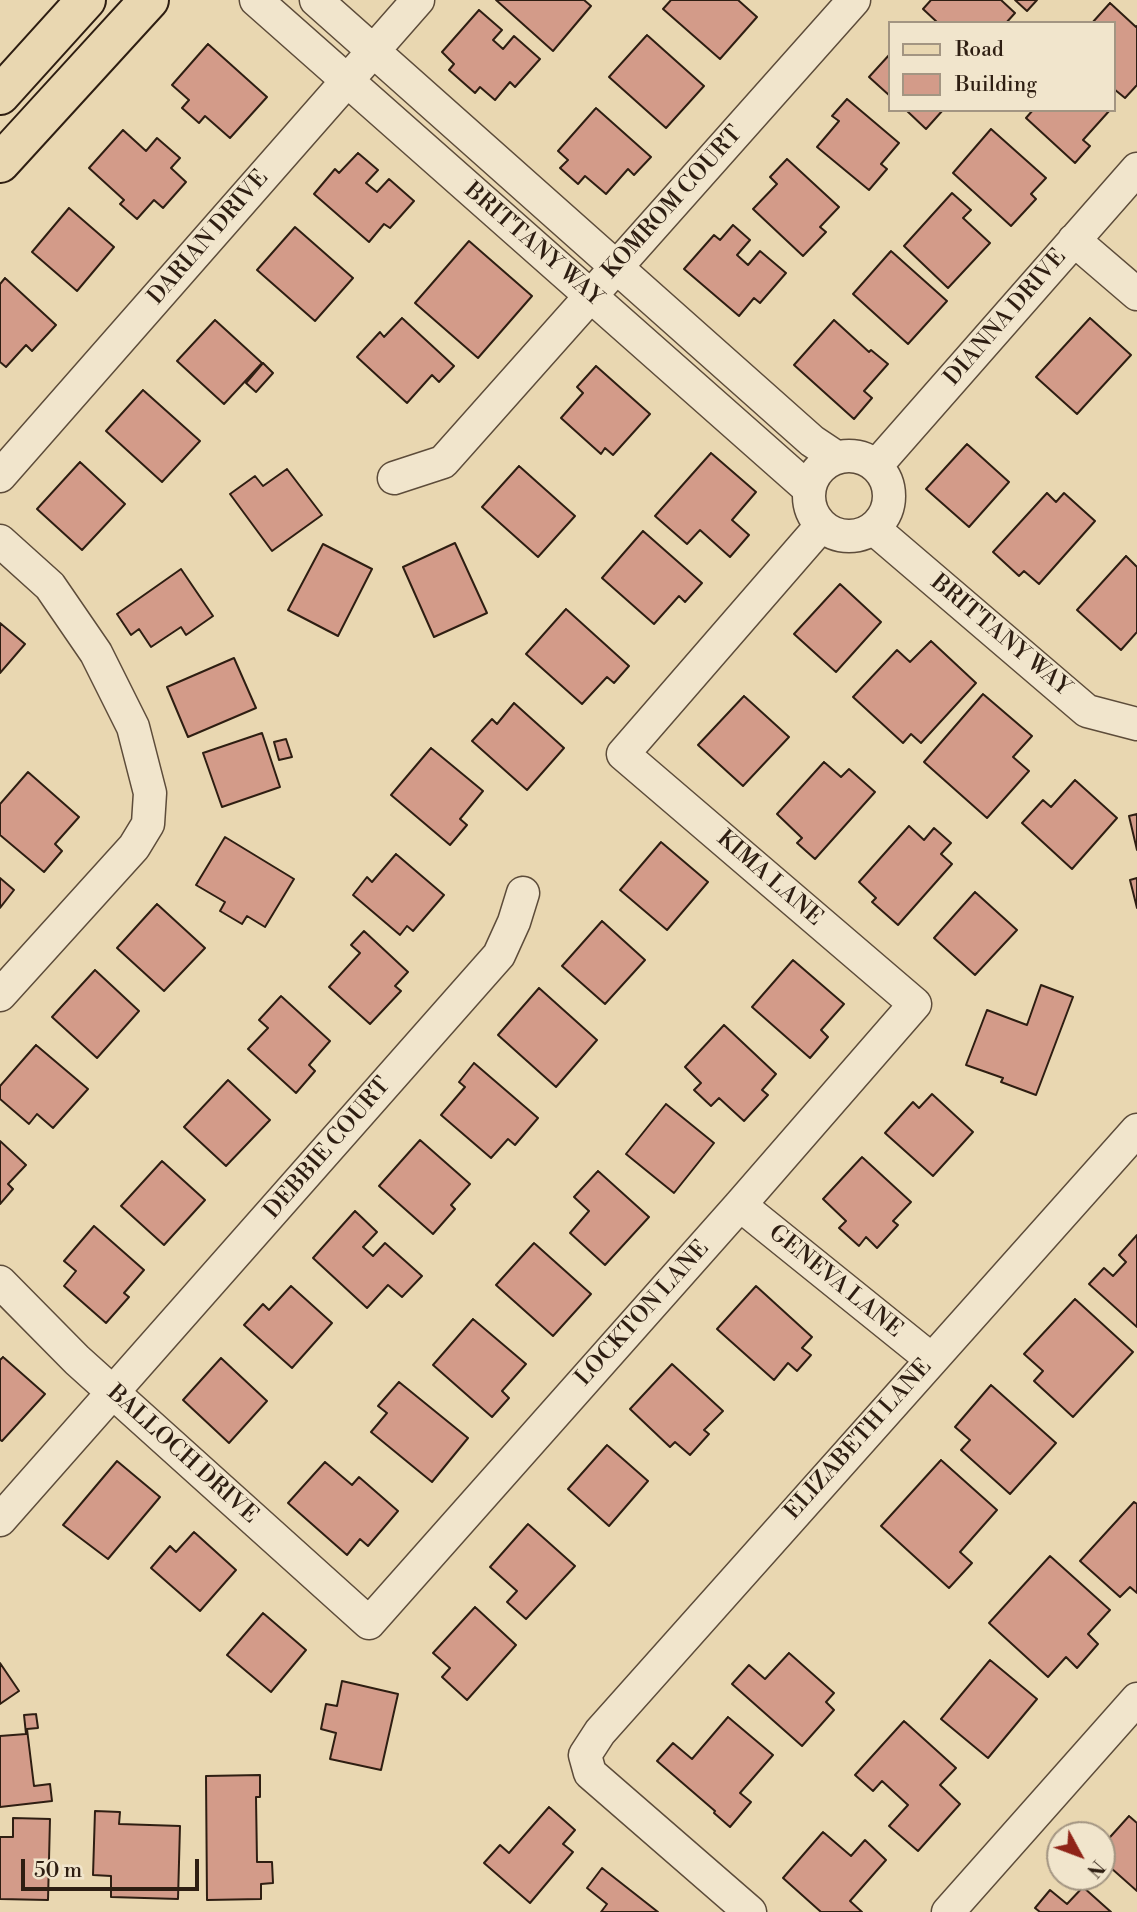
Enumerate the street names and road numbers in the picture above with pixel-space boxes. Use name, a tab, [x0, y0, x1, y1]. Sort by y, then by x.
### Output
street label: KOMROM COURT	[597, 121, 749, 285]
street label: DARIAN DRIVE	[143, 165, 275, 311]
street label: BRITTANY WAY	[458, 177, 608, 313]
street label: DIANNA DRIVE	[939, 244, 1073, 392]
street label: BRITTANY WAY	[924, 569, 1076, 703]
street label: KIMA LANE	[710, 826, 828, 932]
street label: DEBBIE COURT	[259, 1073, 397, 1225]
street label: GENEVA LANE	[763, 1220, 907, 1344]
street label: LOCKTON LANE	[570, 1236, 716, 1392]
street label: ELIZABETH LANE	[780, 1354, 938, 1526]
street label: BALLOCH DRIVE	[101, 1380, 263, 1530]

